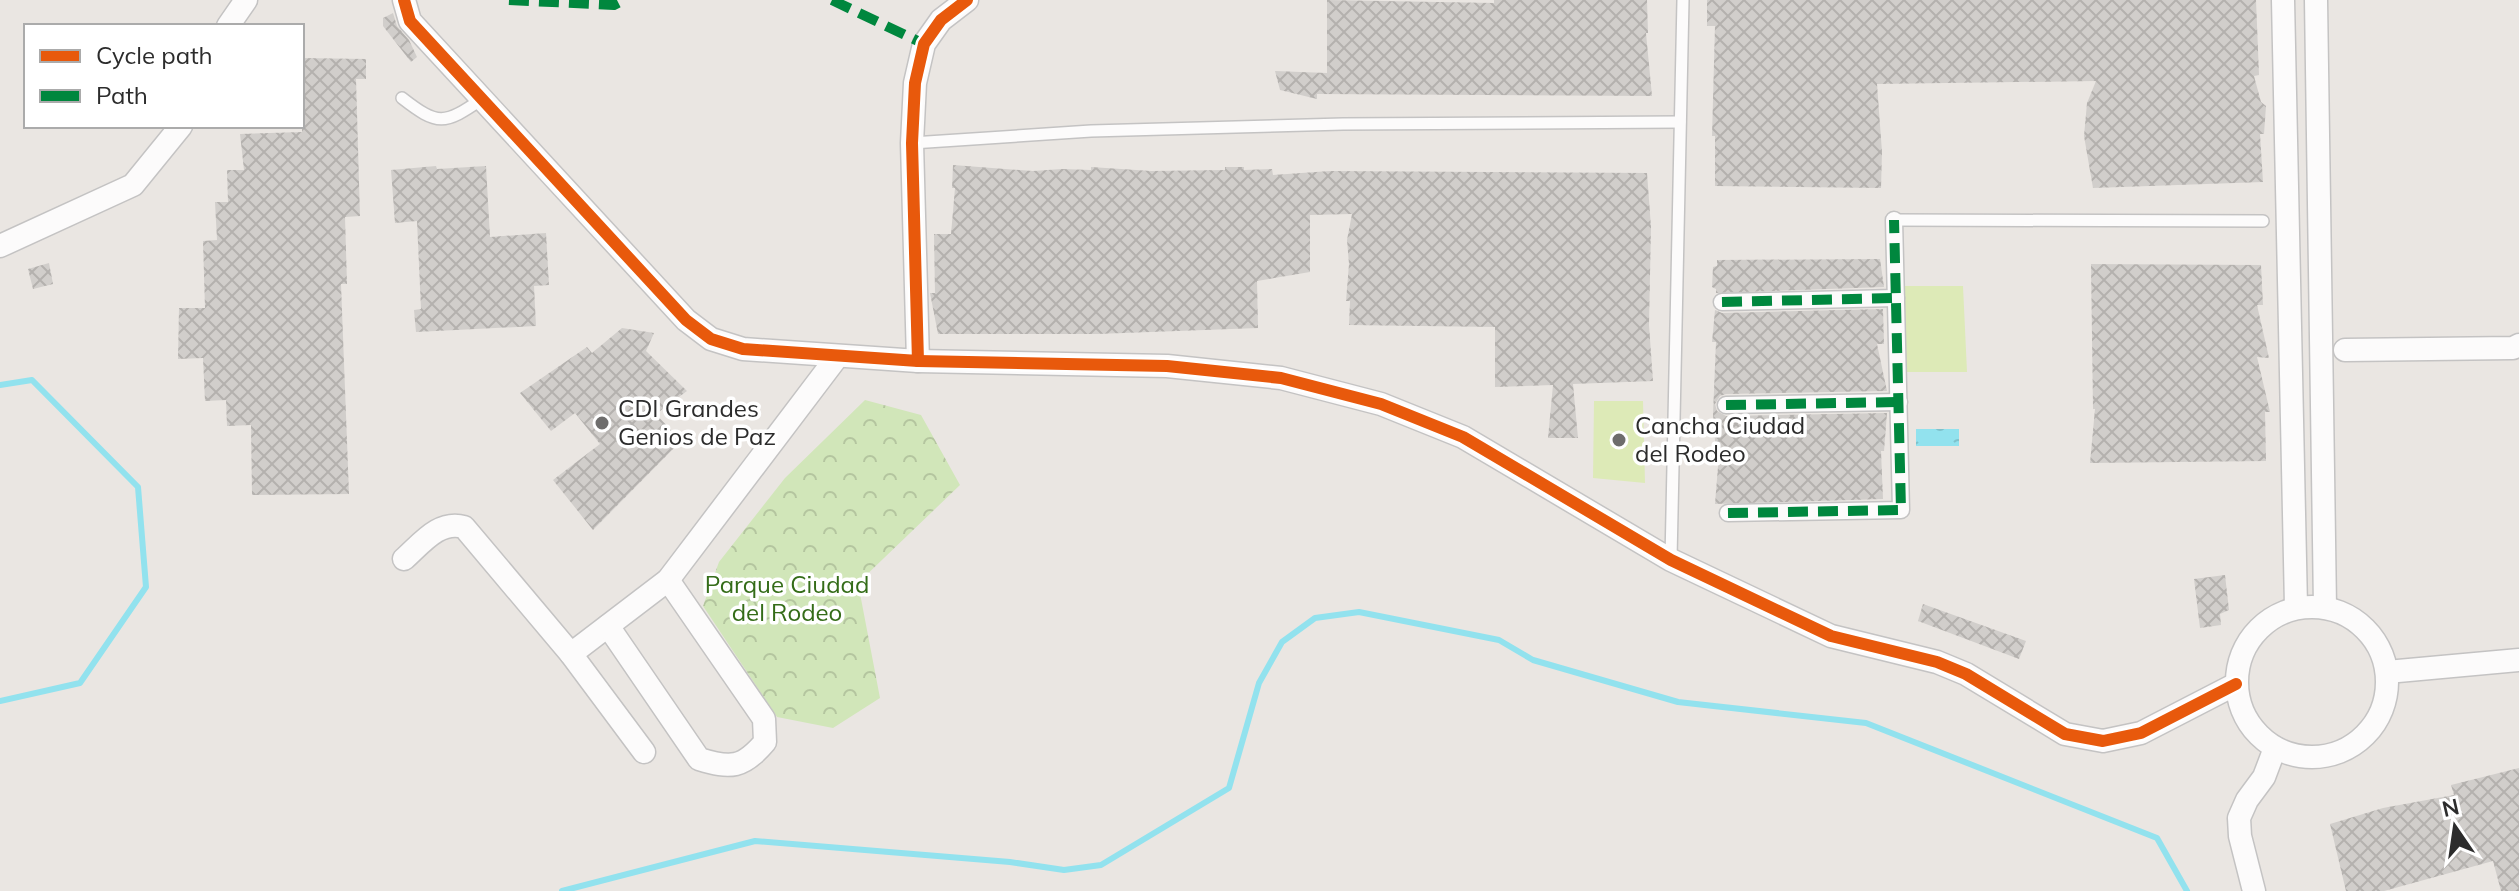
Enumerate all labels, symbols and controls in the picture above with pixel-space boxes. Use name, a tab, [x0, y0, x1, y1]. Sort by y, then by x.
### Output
legend	[24, 24, 304, 128]
text: Cycle path	[96, 40, 213, 70]
text: Path	[96, 80, 148, 110]
place label: CDI Grandes Genios de Paz	[618, 393, 776, 451]
place label: Cancha Ciudad del Rodeo	[1635, 410, 1805, 468]
marker: CDI Grandes Genios de Paz	[593, 414, 611, 432]
marker: Cancha Ciudad del Rodeo	[1610, 431, 1628, 449]
park label: Parque Ciudad del Rodeo	[705, 569, 869, 627]
north arrow	[2415, 787, 2495, 867]
text: N	[2439, 792, 2462, 823]

